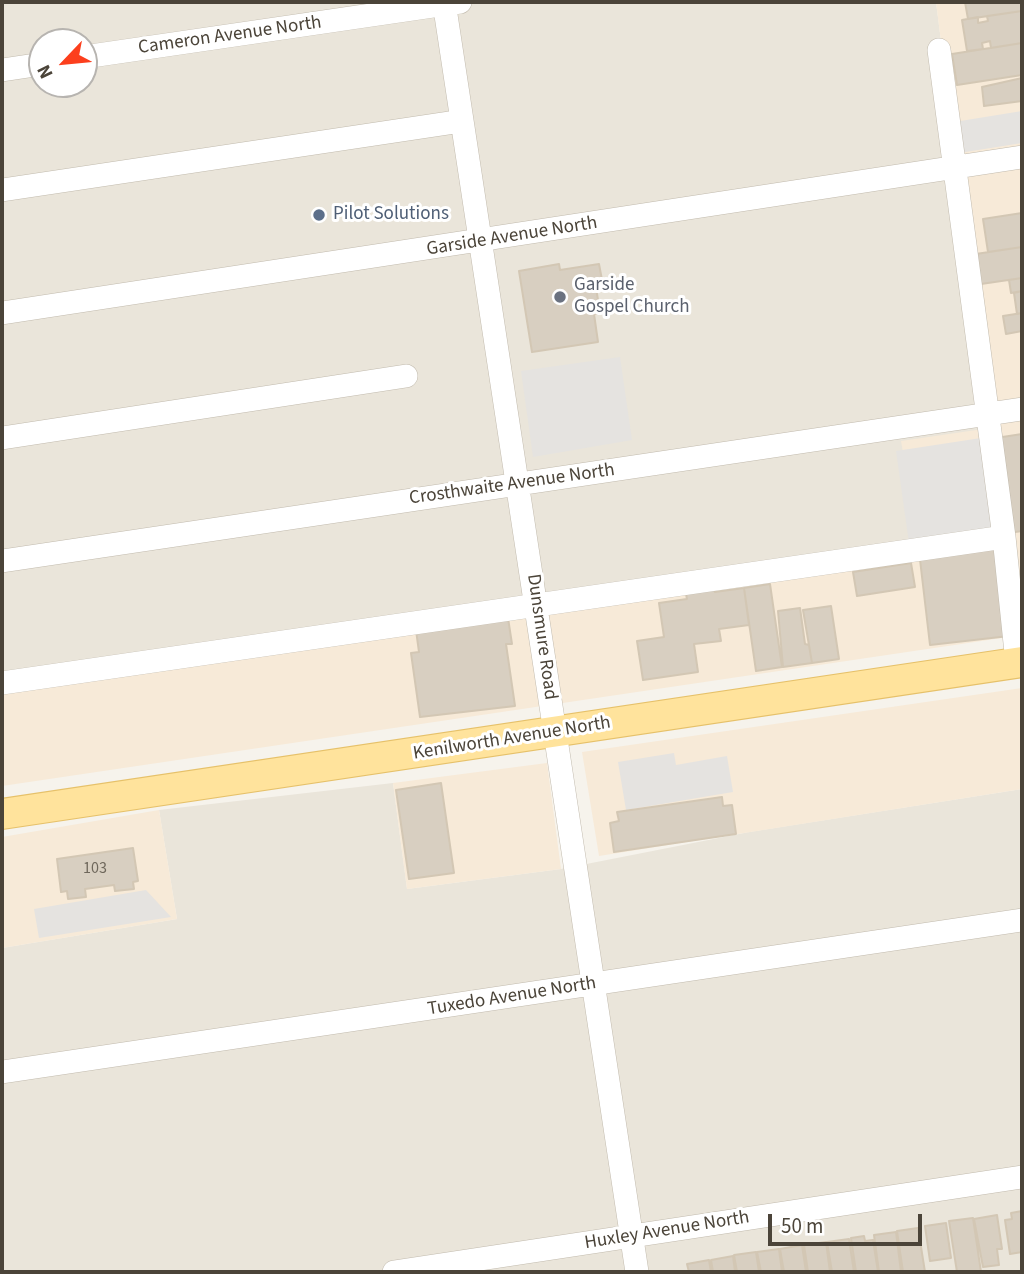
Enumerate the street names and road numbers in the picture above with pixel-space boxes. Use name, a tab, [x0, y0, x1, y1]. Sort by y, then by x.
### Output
street label: Cameron Avenue North	[137, 12, 323, 60]
street label: Garside Avenue North	[425, 212, 599, 262]
street label: Crosthwaite Avenue North	[408, 459, 616, 511]
street label: Dunsmure Road	[521, 573, 561, 701]
street label: Kenilworth Avenue North	[412, 712, 612, 766]
street label: Tuxedo Avenue North	[426, 972, 598, 1022]
street label: Huxley Avenue North	[583, 1207, 751, 1255]

